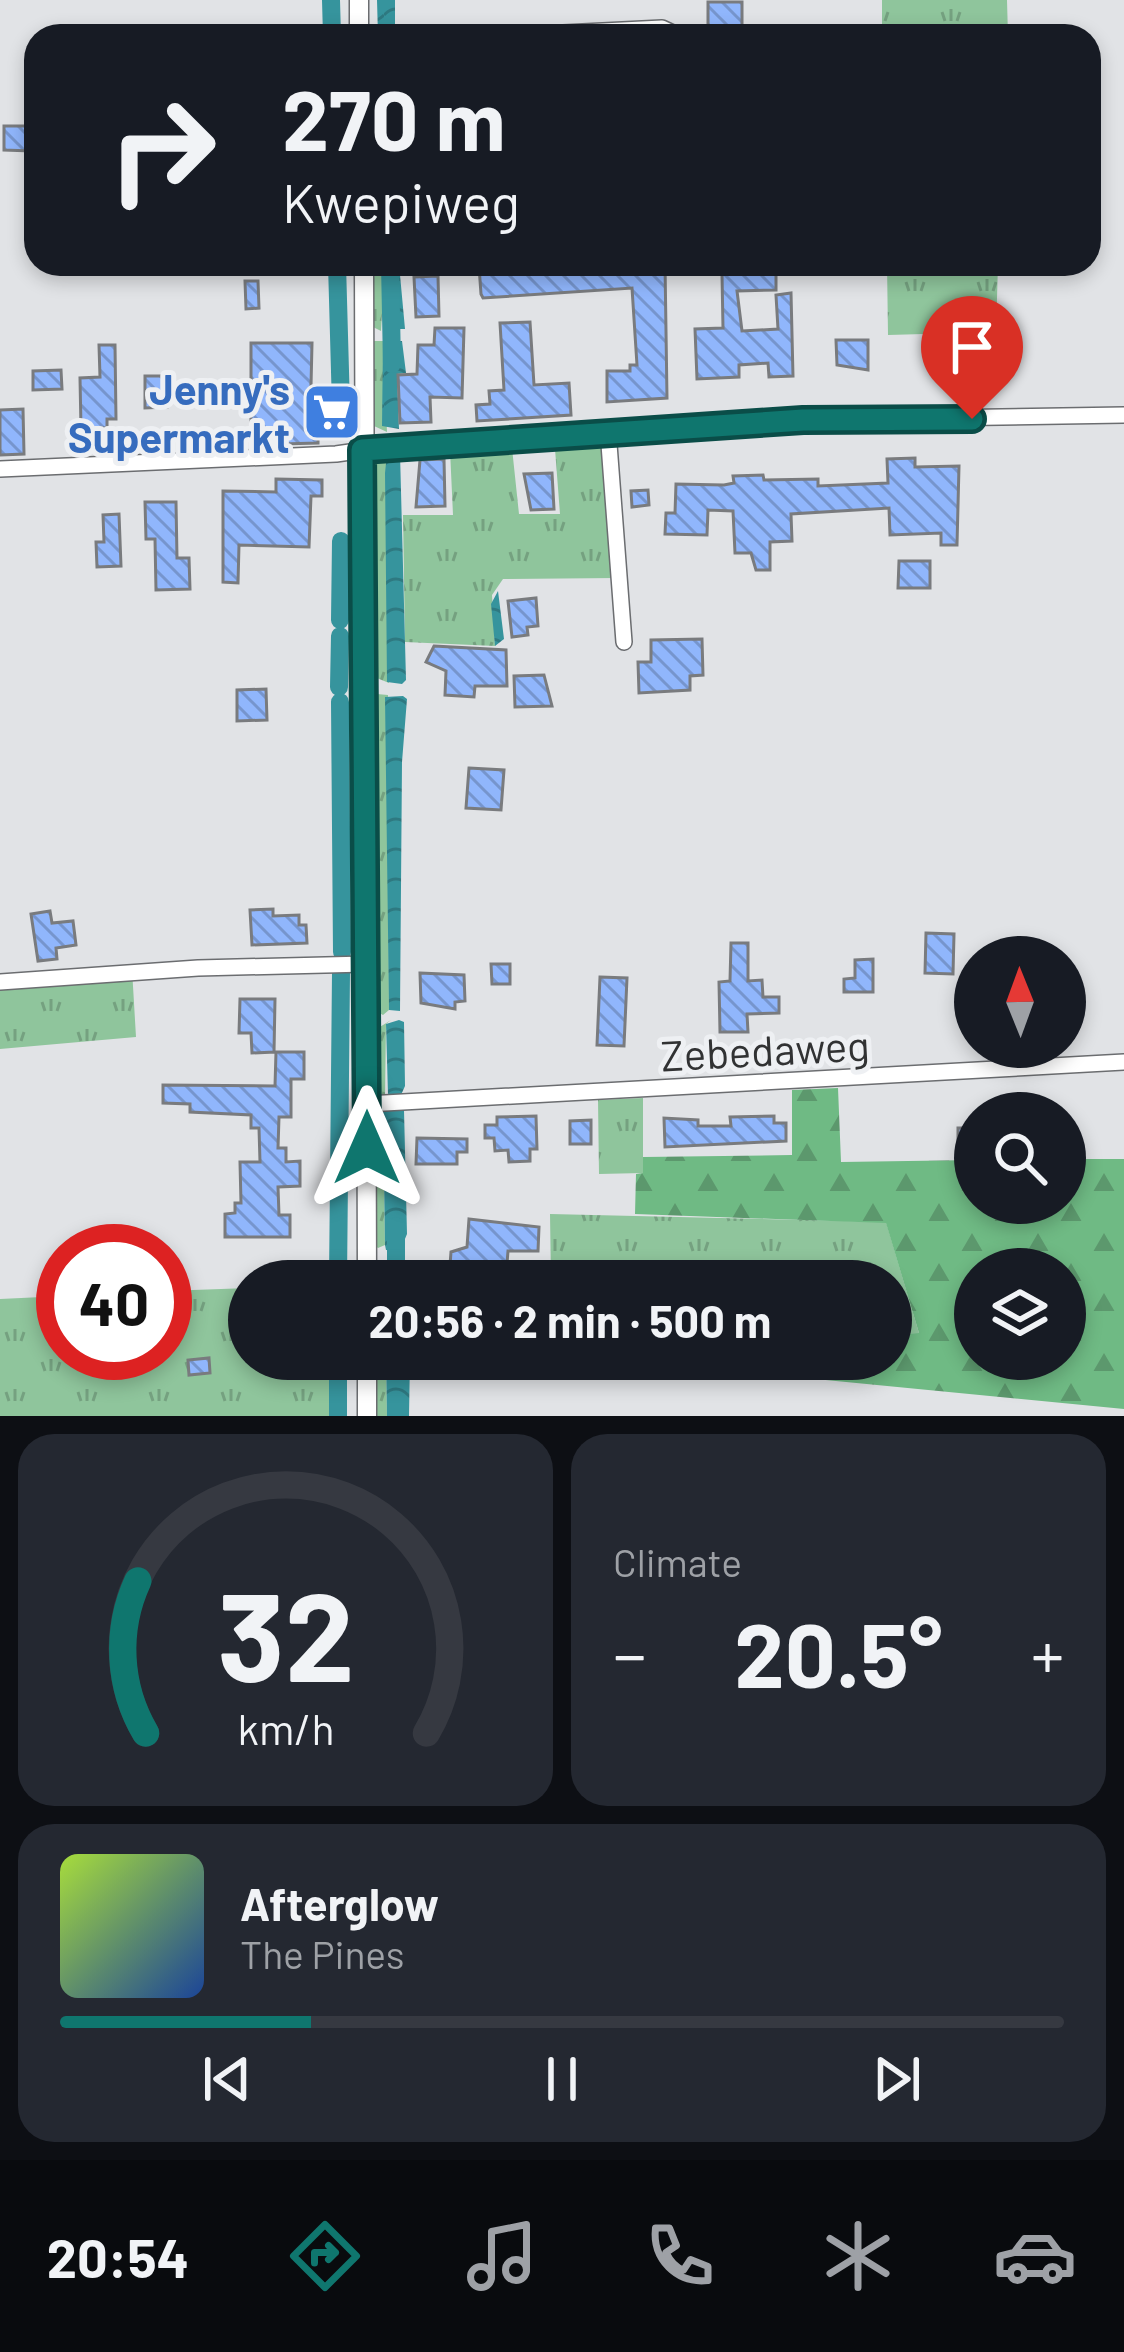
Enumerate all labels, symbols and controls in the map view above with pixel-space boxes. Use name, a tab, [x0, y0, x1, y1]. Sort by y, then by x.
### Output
text: 270 m	[282, 67, 506, 168]
icon: right	[84, 72, 240, 228]
text: Kwepiweg	[282, 169, 520, 234]
pin	[921, 296, 1023, 419]
icon: arrive	[939, 314, 1005, 380]
place label: Jenny's Supermarkt	[68, 363, 290, 461]
supermarket icon: Jenny's Supermarkt	[301, 381, 363, 443]
north arrow	[954, 936, 1086, 1068]
map controls	[954, 936, 1086, 1380]
street label: Zebedaweg	[659, 1019, 871, 1080]
position arrow	[304, 1085, 430, 1211]
button: search	[954, 1092, 1086, 1224]
speed limit sign: 40	[36, 1224, 192, 1380]
button: layers	[954, 1248, 1086, 1380]
text: 20:56 · 2 min · 500 m	[369, 1293, 771, 1347]
text: Climate	[613, 1538, 742, 1585]
text: 32	[217, 1557, 354, 1707]
text: 20.5°	[734, 1598, 943, 1706]
text: −	[613, 1613, 646, 1692]
text: +	[1031, 1613, 1064, 1692]
text: km/h	[237, 1702, 334, 1754]
text: Afterglow	[240, 1876, 439, 1930]
text: The Pines	[240, 1930, 405, 1977]
icon: previous	[194, 2046, 260, 2112]
icon: pause	[529, 2046, 595, 2112]
icon: next	[864, 2046, 930, 2112]
icon: directions	[283, 2214, 367, 2298]
icon: music	[460, 2214, 544, 2298]
icon: phone	[638, 2214, 722, 2298]
icon: climate	[816, 2214, 900, 2298]
icon: car	[993, 2214, 1077, 2298]
text: 20:54	[47, 2224, 189, 2289]

